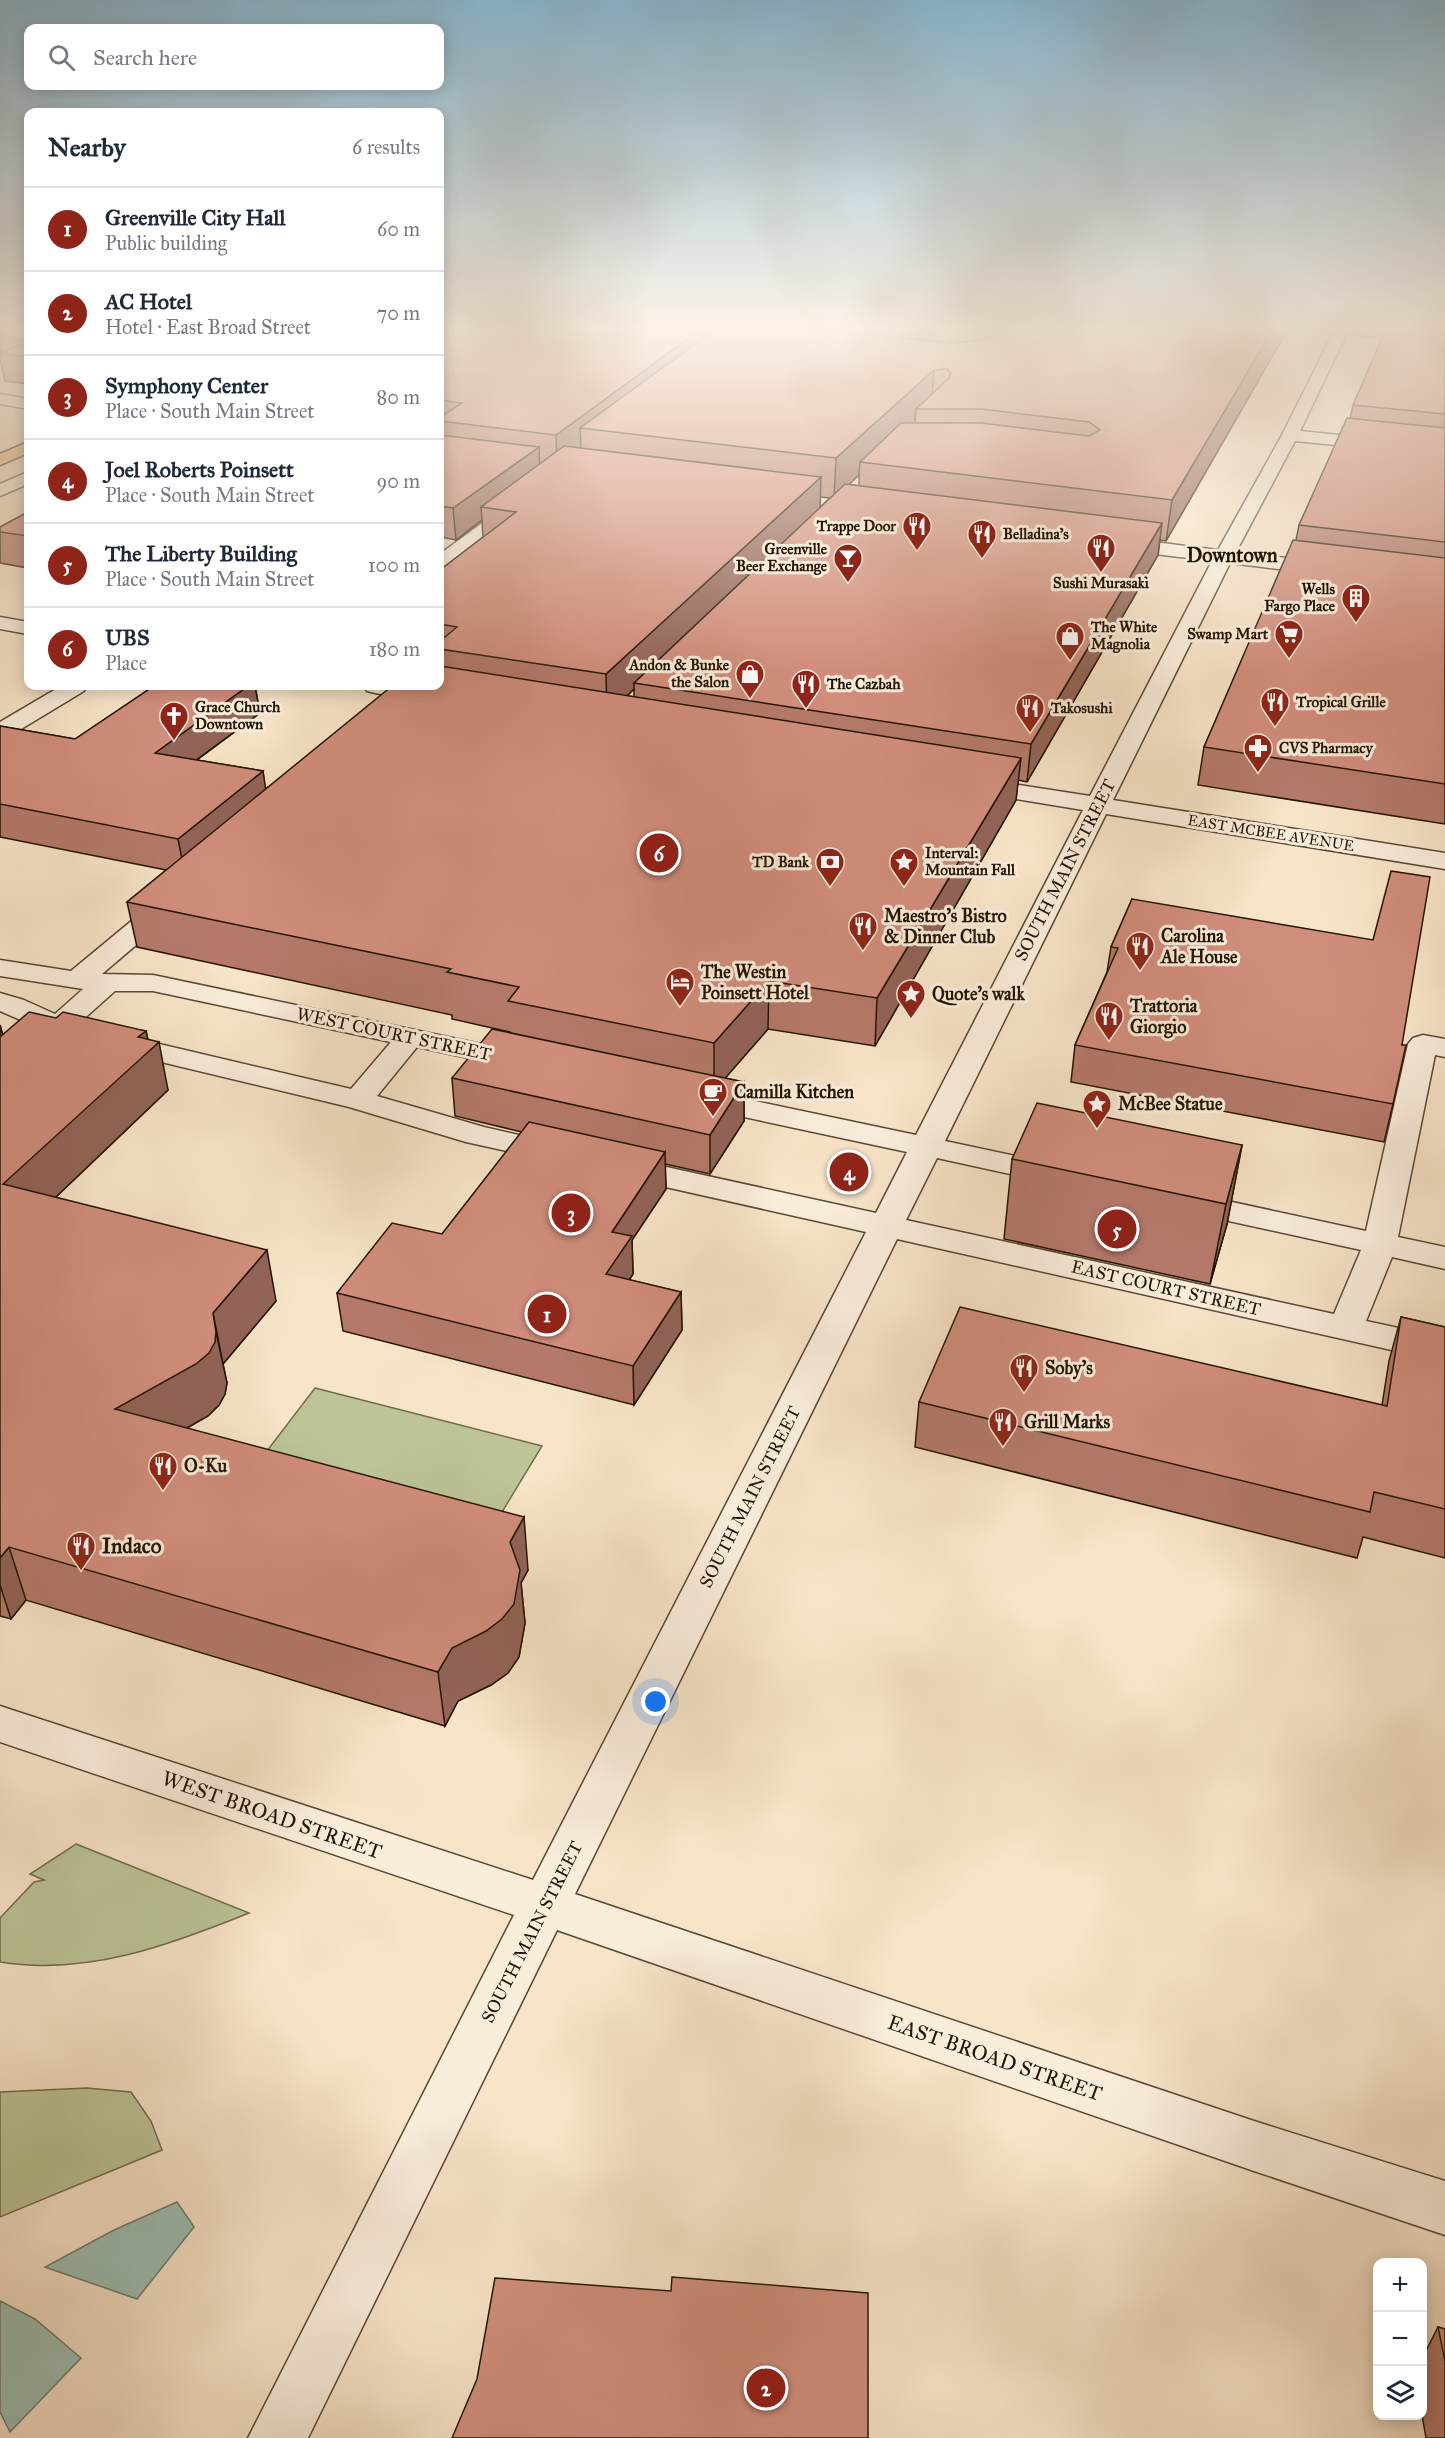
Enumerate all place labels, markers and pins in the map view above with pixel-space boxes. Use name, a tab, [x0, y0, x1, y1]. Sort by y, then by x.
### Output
restaurant icon: Trappe Door	[901, 510, 933, 552]
place label: Trappe Door	[816, 517, 896, 536]
restaurant icon: Belladina's	[966, 518, 998, 560]
place label: Belladina's	[1003, 525, 1069, 543]
restaurant icon: Sushi Murasaki	[1085, 532, 1117, 574]
place label: Greenville Beer Exchange	[736, 540, 828, 576]
bar icon: Greenville Beer Exchange	[832, 542, 864, 584]
place label: Sushi Murasaki	[1053, 574, 1150, 592]
place label: Wells Fargo Place	[1264, 580, 1336, 616]
building icon: Wells Fargo Place	[1340, 582, 1372, 624]
place label: The White Magnolia	[1090, 618, 1158, 654]
supermarket icon: Swamp Mart	[1273, 618, 1305, 660]
shop icon: The White Magnolia	[1054, 620, 1086, 662]
place label: Swamp Mart	[1187, 625, 1269, 644]
place label: Andon & Bunke the Salon	[628, 656, 730, 691]
shop icon: Andon & Bunke the Salon	[734, 658, 766, 700]
restaurant icon: The Cazbah	[790, 668, 822, 710]
place label: The Cazbah	[826, 675, 901, 693]
restaurant icon: Tropical Grille	[1259, 686, 1291, 728]
restaurant icon: Takosushi	[1014, 692, 1046, 734]
place label: Tropical Grille	[1295, 693, 1386, 712]
place label: Grace Church Downtown	[195, 698, 281, 733]
place label: Takosushi	[1050, 699, 1113, 717]
church icon: Grace Church Downtown	[158, 700, 190, 742]
pharmacy icon: CVS Pharmacy	[1242, 732, 1274, 774]
place label: CVS Pharmacy	[1279, 739, 1374, 758]
pin: 6	[640, 830, 678, 876]
place label: Interval: Mountain Fall	[925, 844, 1016, 879]
bank icon: TD Bank	[814, 846, 846, 888]
place icon: Interval: Mountain Fall	[888, 846, 920, 888]
place label: TD Bank	[751, 853, 810, 871]
place label: Maestro's Bistro & Dinner Club	[884, 905, 1007, 948]
restaurant icon: Maestro's Bistro & Dinner Club	[847, 910, 879, 952]
place label: Carolina Ale House	[1160, 925, 1238, 968]
restaurant icon: Carolina Ale House	[1124, 930, 1156, 972]
place label: The Westin Poinsett Hotel	[700, 961, 810, 1004]
hotel icon: The Westin Poinsett Hotel	[664, 966, 696, 1008]
place icon: Quote's walk	[895, 978, 927, 1020]
place label: Quote's walk	[932, 983, 1025, 1006]
place label: Trattoria Giorgio	[1129, 995, 1198, 1039]
restaurant icon: Trattoria Giorgio	[1093, 1000, 1125, 1042]
cafe icon: Camilla Kitchen	[697, 1076, 729, 1118]
place label: Camilla Kitchen	[734, 1081, 854, 1103]
place icon: McBee Statue	[1081, 1088, 1113, 1130]
place label: McBee Statue	[1118, 1093, 1223, 1115]
pin: 4	[830, 1150, 868, 1194]
pin: 3	[552, 1190, 590, 1236]
pin: 5	[1098, 1206, 1136, 1252]
pin: 1	[528, 1292, 566, 1336]
restaurant icon: Soby's	[1008, 1352, 1040, 1394]
place label: Soby's	[1045, 1357, 1093, 1380]
restaurant icon: Grill Marks	[987, 1406, 1019, 1448]
place label: Grill Marks	[1024, 1411, 1111, 1433]
restaurant icon: O-Ku	[147, 1450, 179, 1492]
place label: O-Ku	[184, 1455, 228, 1477]
restaurant icon: Indaco	[65, 1530, 97, 1572]
place label: Indaco	[102, 1533, 162, 1559]
pin: 2	[746, 2366, 786, 2410]

